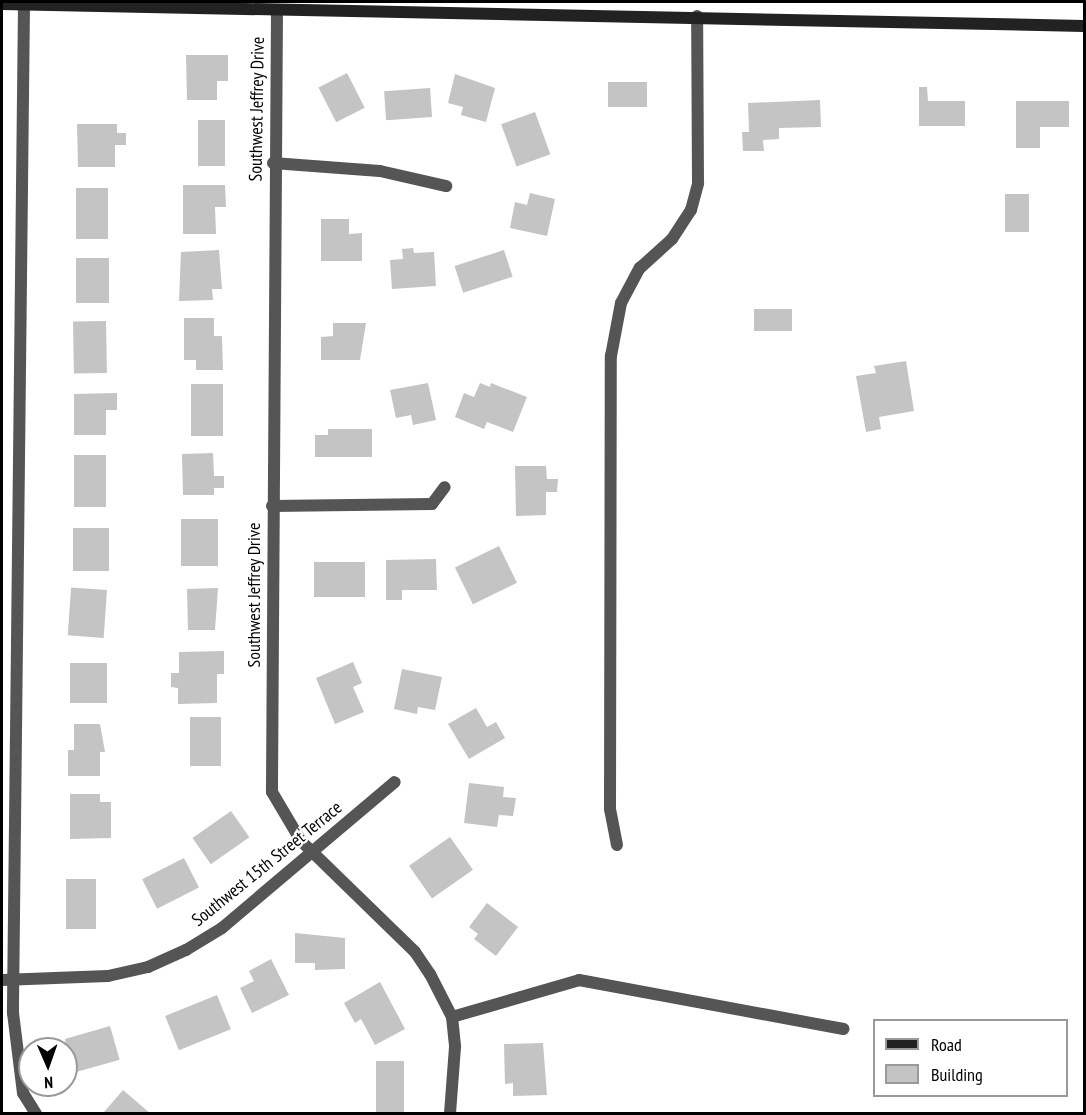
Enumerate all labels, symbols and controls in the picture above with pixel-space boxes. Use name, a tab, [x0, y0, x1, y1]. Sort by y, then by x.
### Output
street label: Southwest Jeffrey Drive	[245, 36, 269, 182]
street label: Southwest Jeffrey Drive	[243, 522, 265, 668]
street label: Southwest 15th Street Terrace	[188, 797, 346, 931]
legend	[873, 1019, 1068, 1097]
text: Road	[931, 1033, 962, 1056]
north arrow	[18, 1037, 78, 1097]
text: Building	[931, 1063, 983, 1086]
text: N	[44, 1073, 53, 1093]

